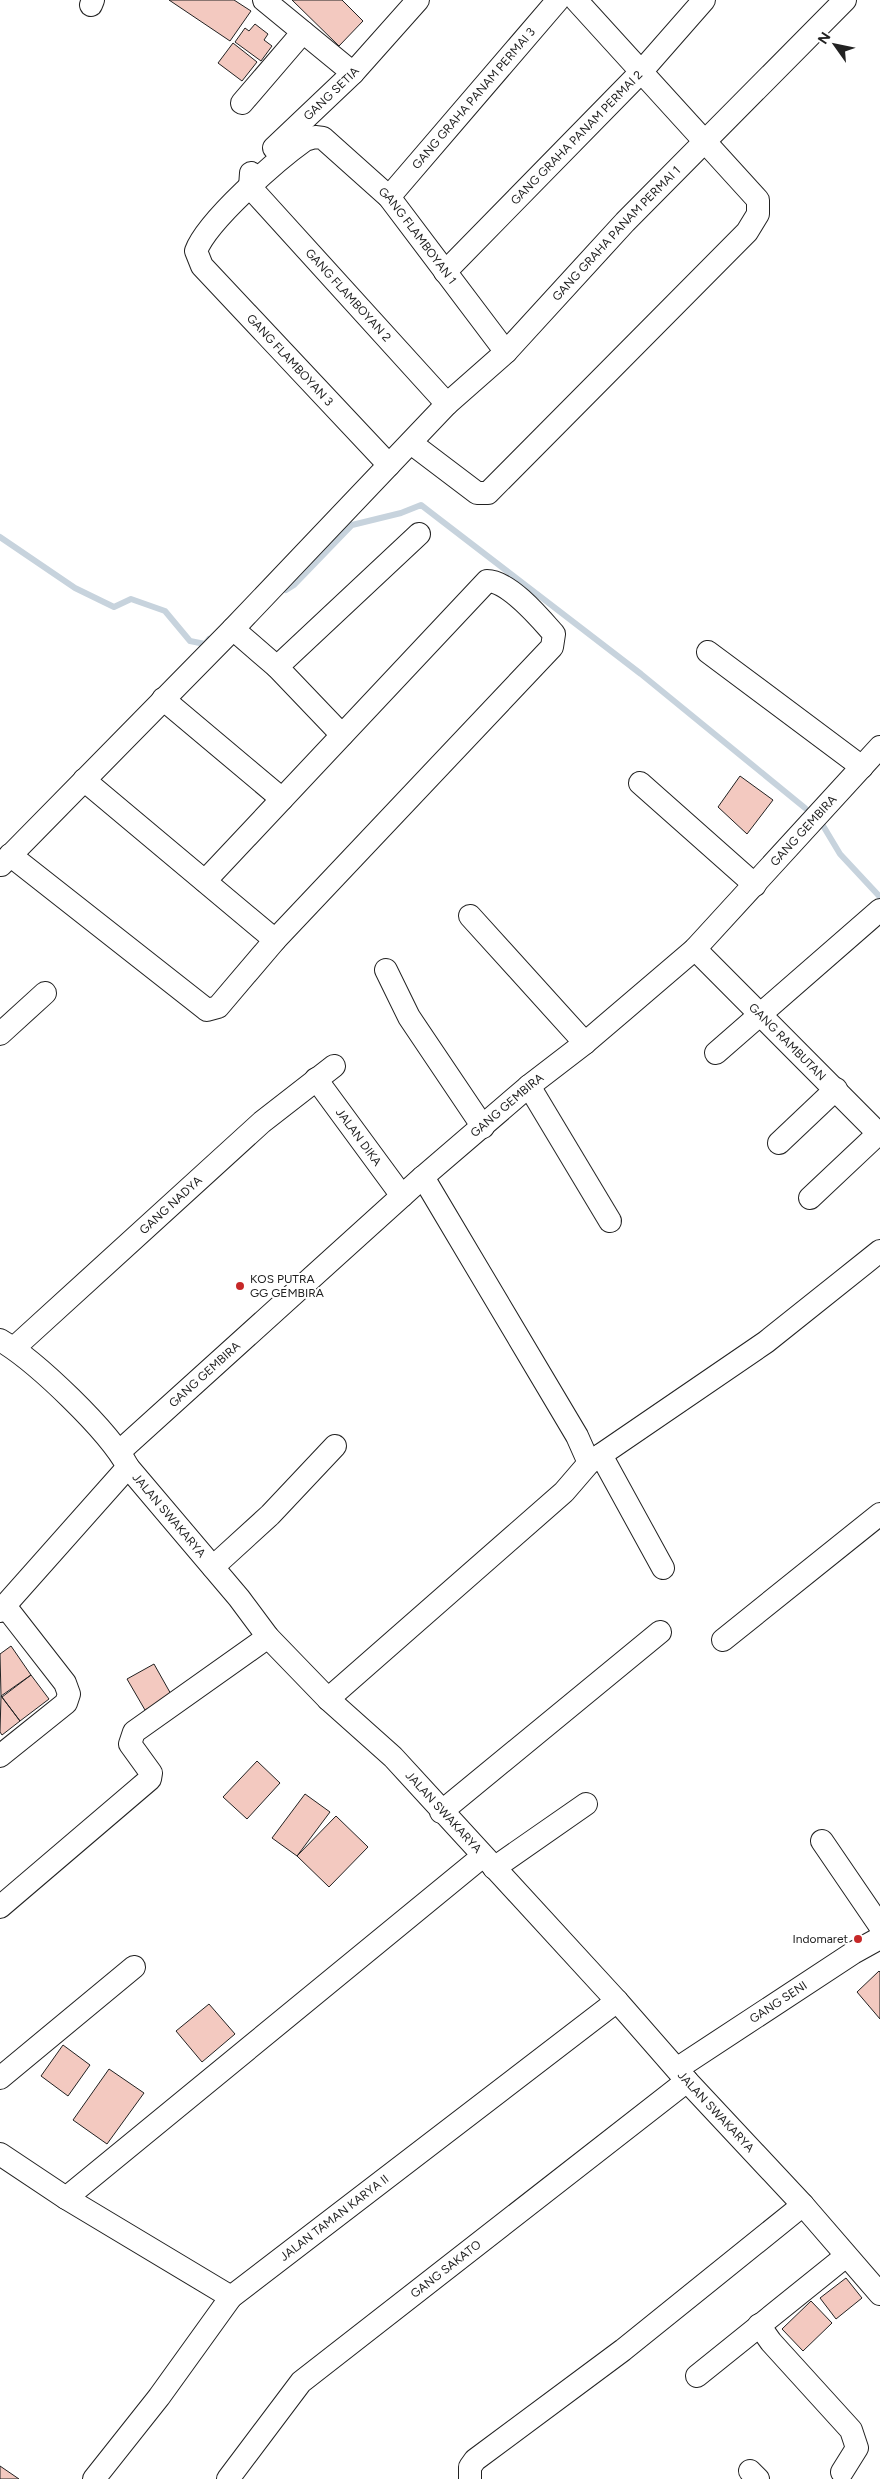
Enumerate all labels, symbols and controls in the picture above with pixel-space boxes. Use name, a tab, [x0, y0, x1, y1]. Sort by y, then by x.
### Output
north arrow	[810, 20, 860, 70]
street label: GANG GRAHA PANAM PERMAI 3	[409, 25, 538, 172]
text: N	[814, 29, 835, 47]
street label: GANG SETIA	[301, 64, 362, 123]
street label: GANG GRAHA PANAM PERMAI 2	[508, 68, 645, 208]
street label: GANG GRAHA PANAM PERMAI 1	[549, 163, 683, 304]
street label: GANG FLAMBOYAN 1	[376, 184, 459, 287]
street label: GANG FLAMBOYAN 2	[302, 246, 394, 344]
street label: GANG FLAMBOYAN 3	[244, 311, 336, 409]
street label: GANG GEMBIRA	[767, 792, 839, 869]
street label: GANG RAMBUTAN	[746, 1000, 829, 1083]
street label: GANG GEMBIRA	[468, 1070, 546, 1140]
street label: JALAN DIKA	[333, 1105, 384, 1169]
street label: GANG NADYA	[137, 1173, 205, 1237]
place label: KOS PUTRA GG GEMBIRA	[250, 1272, 324, 1300]
marker: KOS PUTRA GG GEMBIRA	[234, 1280, 246, 1292]
street label: GANG GEMBIRA	[166, 1339, 243, 1410]
street label: JALAN SWAKARYA	[129, 1470, 209, 1560]
street label: JALAN SWAKARYA	[403, 1768, 485, 1856]
place label: Indomaret	[793, 1932, 848, 1946]
marker: Indomaret	[852, 1933, 864, 1945]
street label: GANG SENI	[747, 1978, 810, 2026]
street label: JALAN SWAKARYA	[675, 2068, 757, 2155]
street label: JALAN TAMAN KARYA II	[277, 2172, 391, 2264]
street label: GANG SAKATO	[408, 2237, 484, 2301]

